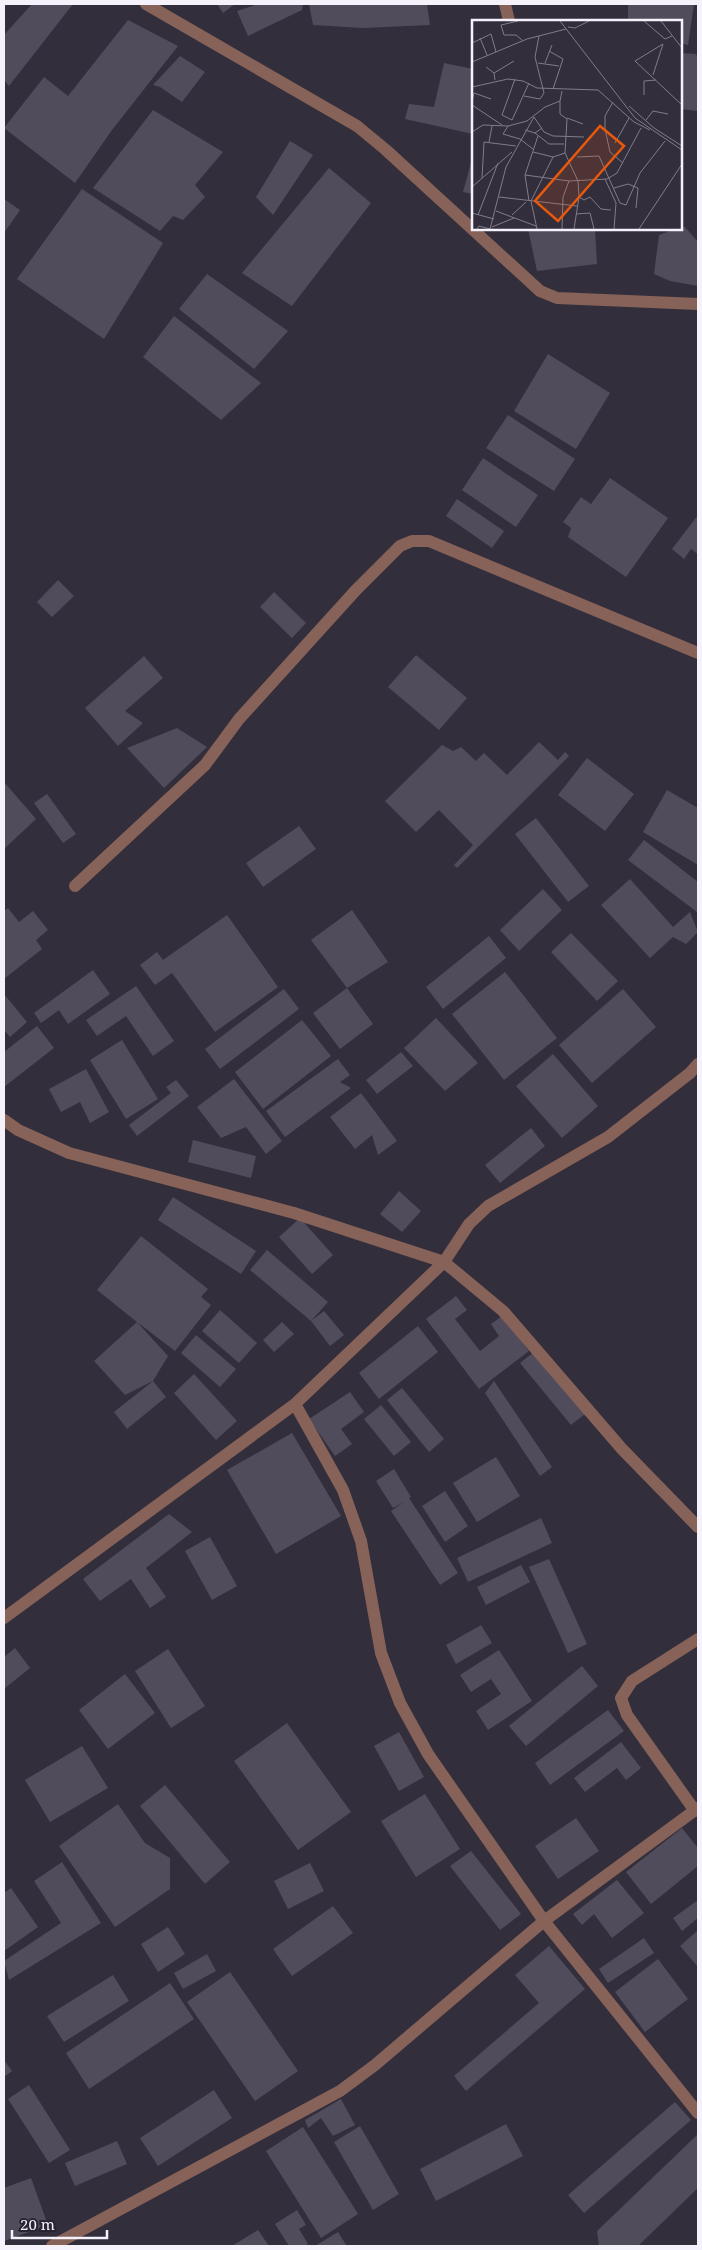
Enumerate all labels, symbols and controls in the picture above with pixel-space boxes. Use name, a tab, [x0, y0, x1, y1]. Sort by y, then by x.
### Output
inset map	[472, 20, 682, 230]
scale bar	[12, 2208, 108, 2240]
text: 20 m	[20, 2214, 55, 2234]

